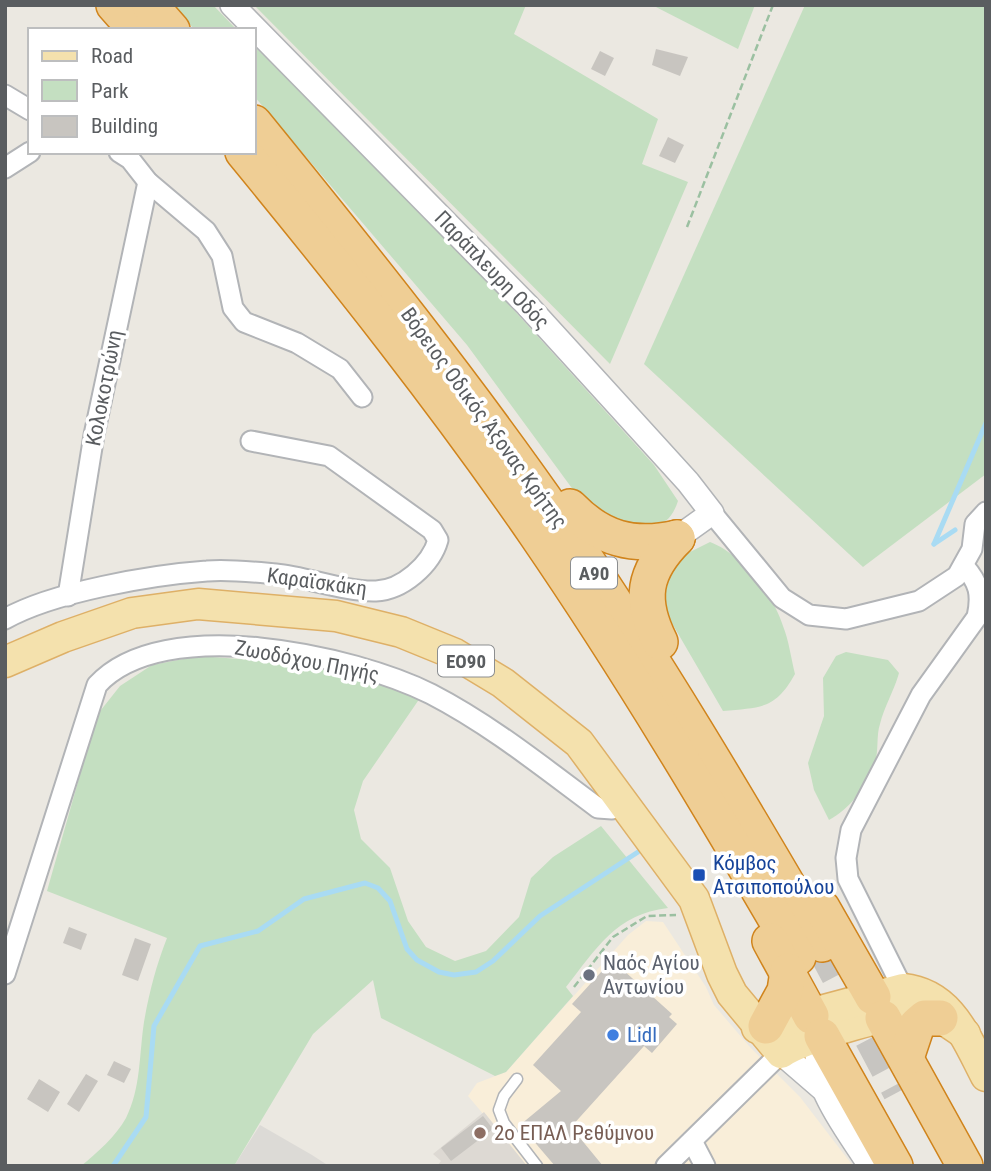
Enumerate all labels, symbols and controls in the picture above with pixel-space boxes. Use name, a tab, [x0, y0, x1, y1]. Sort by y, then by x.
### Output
legend	[28, 28, 256, 154]
text: Road	[91, 44, 133, 68]
text: Park	[91, 79, 129, 103]
text: Building	[91, 114, 158, 138]
street label: Παράπλευρη Οδός	[430, 206, 554, 334]
street label: Βόρειος Οδικός Άξονας Κρήτης	[396, 303, 572, 533]
street label: Κολοκοτρώνη	[81, 328, 127, 448]
road number: Α90	[571, 558, 617, 588]
street label: Καραϊσκάκη	[265, 563, 369, 601]
street label: Ζωοδόχου Πηγής	[233, 635, 381, 687]
road number: ΕΟ90	[438, 646, 494, 676]
place label: Κόμβος Ατσιποπούλου	[713, 851, 834, 899]
marker: Κόμβος Ατσιποπούλου	[691, 867, 707, 883]
place label: Ναός Αγίου Αντωνίου	[603, 951, 700, 999]
marker: Ναός Αγίου Αντωνίου	[581, 967, 597, 983]
place label: Lidl	[627, 1023, 657, 1047]
marker: Lidl	[605, 1027, 621, 1043]
place label: 2ο ΕΠΑΛ Ρεθύμνου	[494, 1121, 654, 1145]
marker: 2ο ΕΠΑΛ Ρεθύμνου	[472, 1125, 488, 1141]

